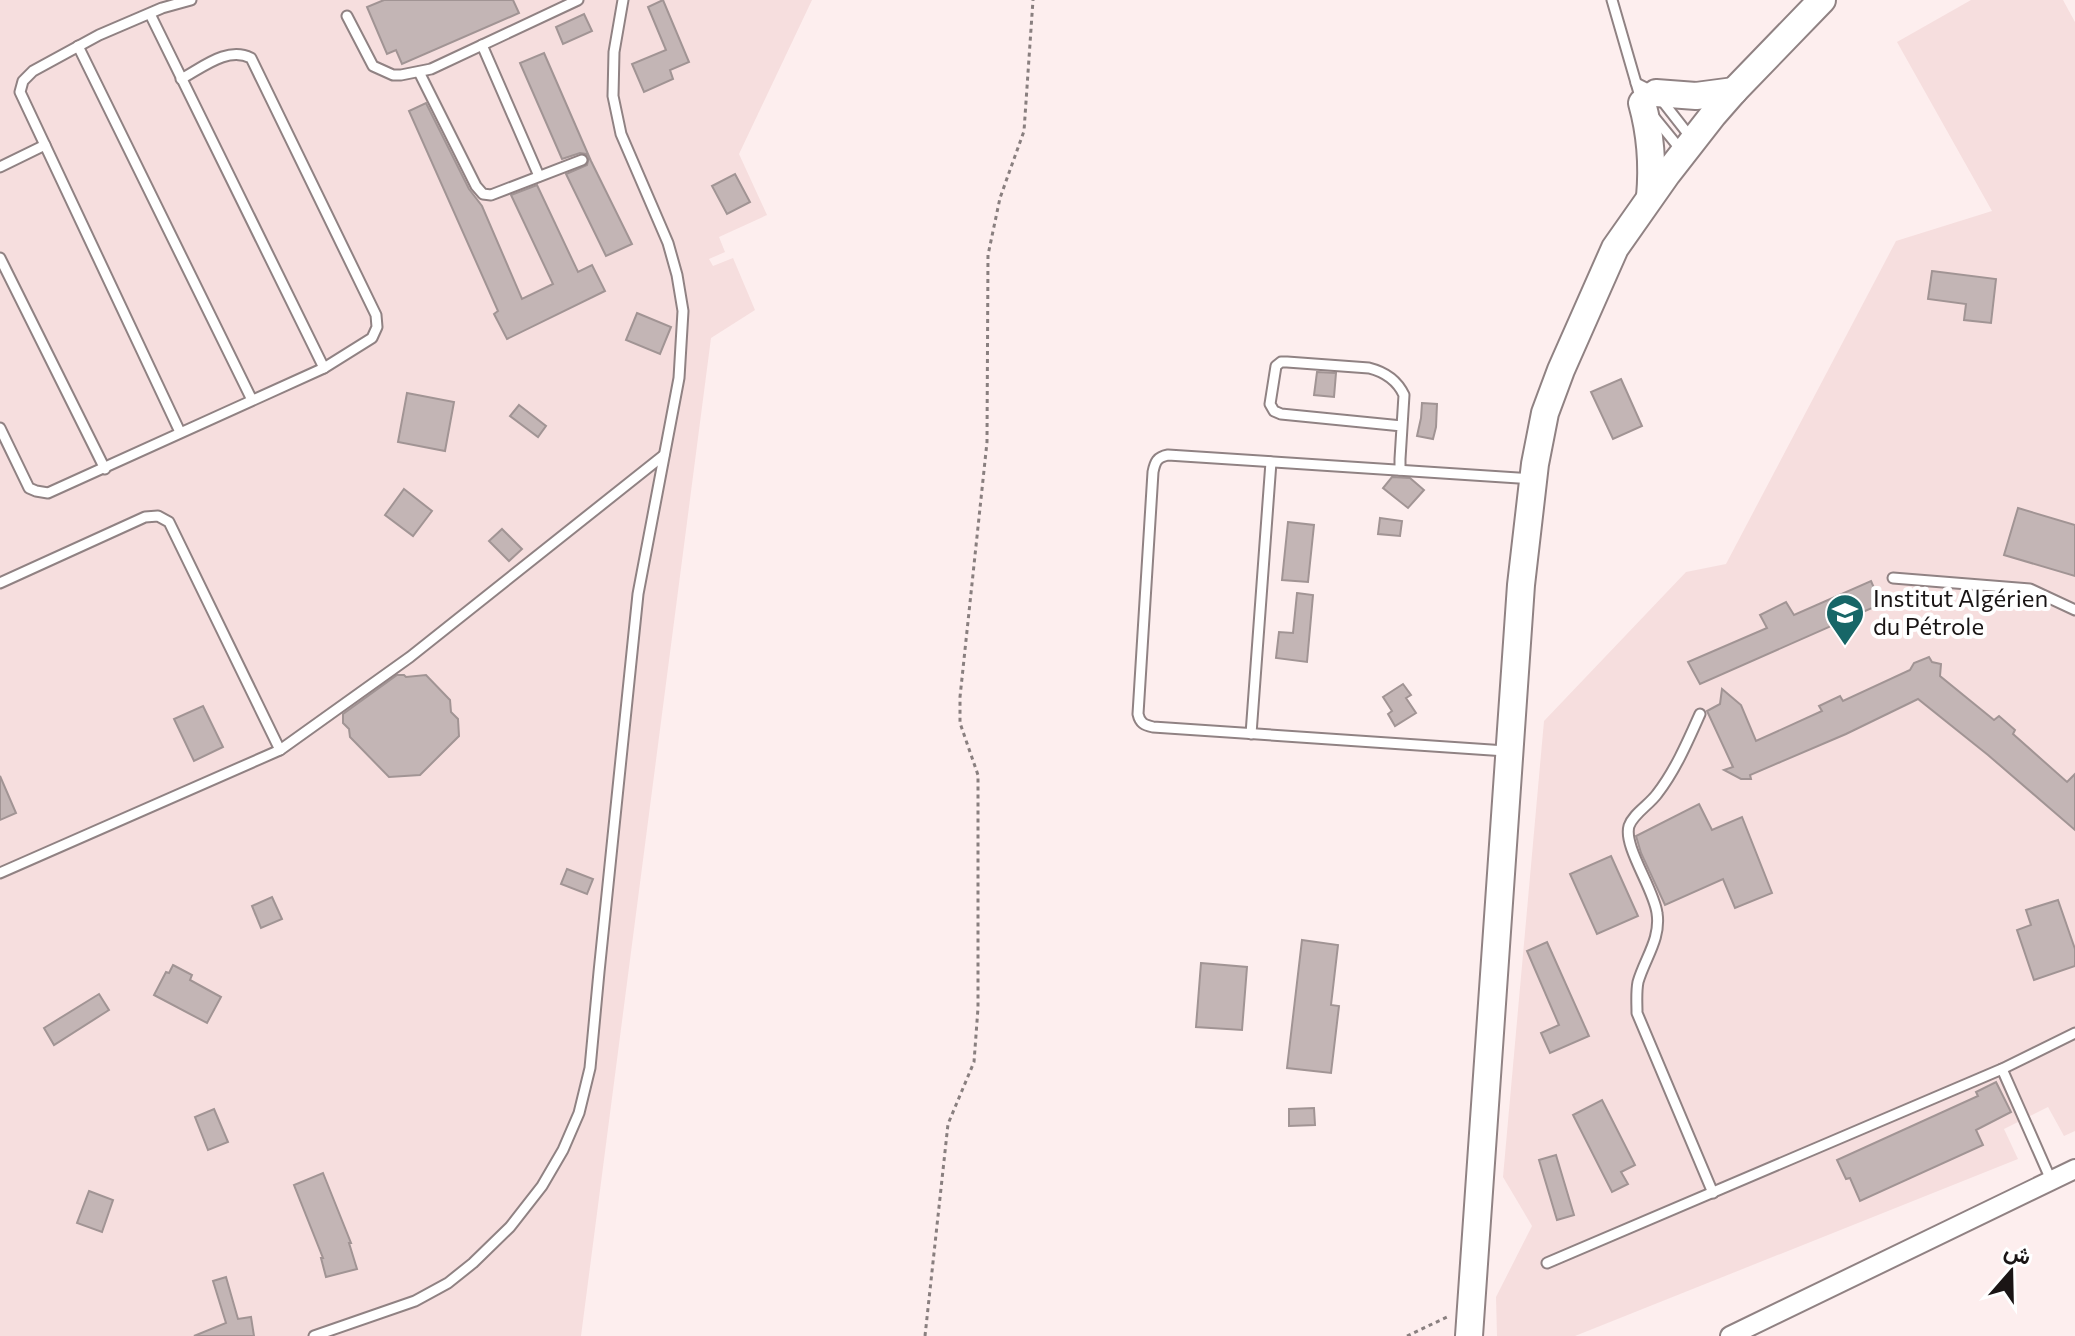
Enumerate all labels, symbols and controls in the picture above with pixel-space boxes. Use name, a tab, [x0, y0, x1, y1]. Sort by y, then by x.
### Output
place label: Institut Algérien du Pétrole	[1873, 583, 2048, 640]
school or university icon: Institut Algérien du Pétrole	[1824, 592, 1866, 647]
north arrow	[1971, 1232, 2051, 1312]
text: ش	[2001, 1236, 2035, 1271]

